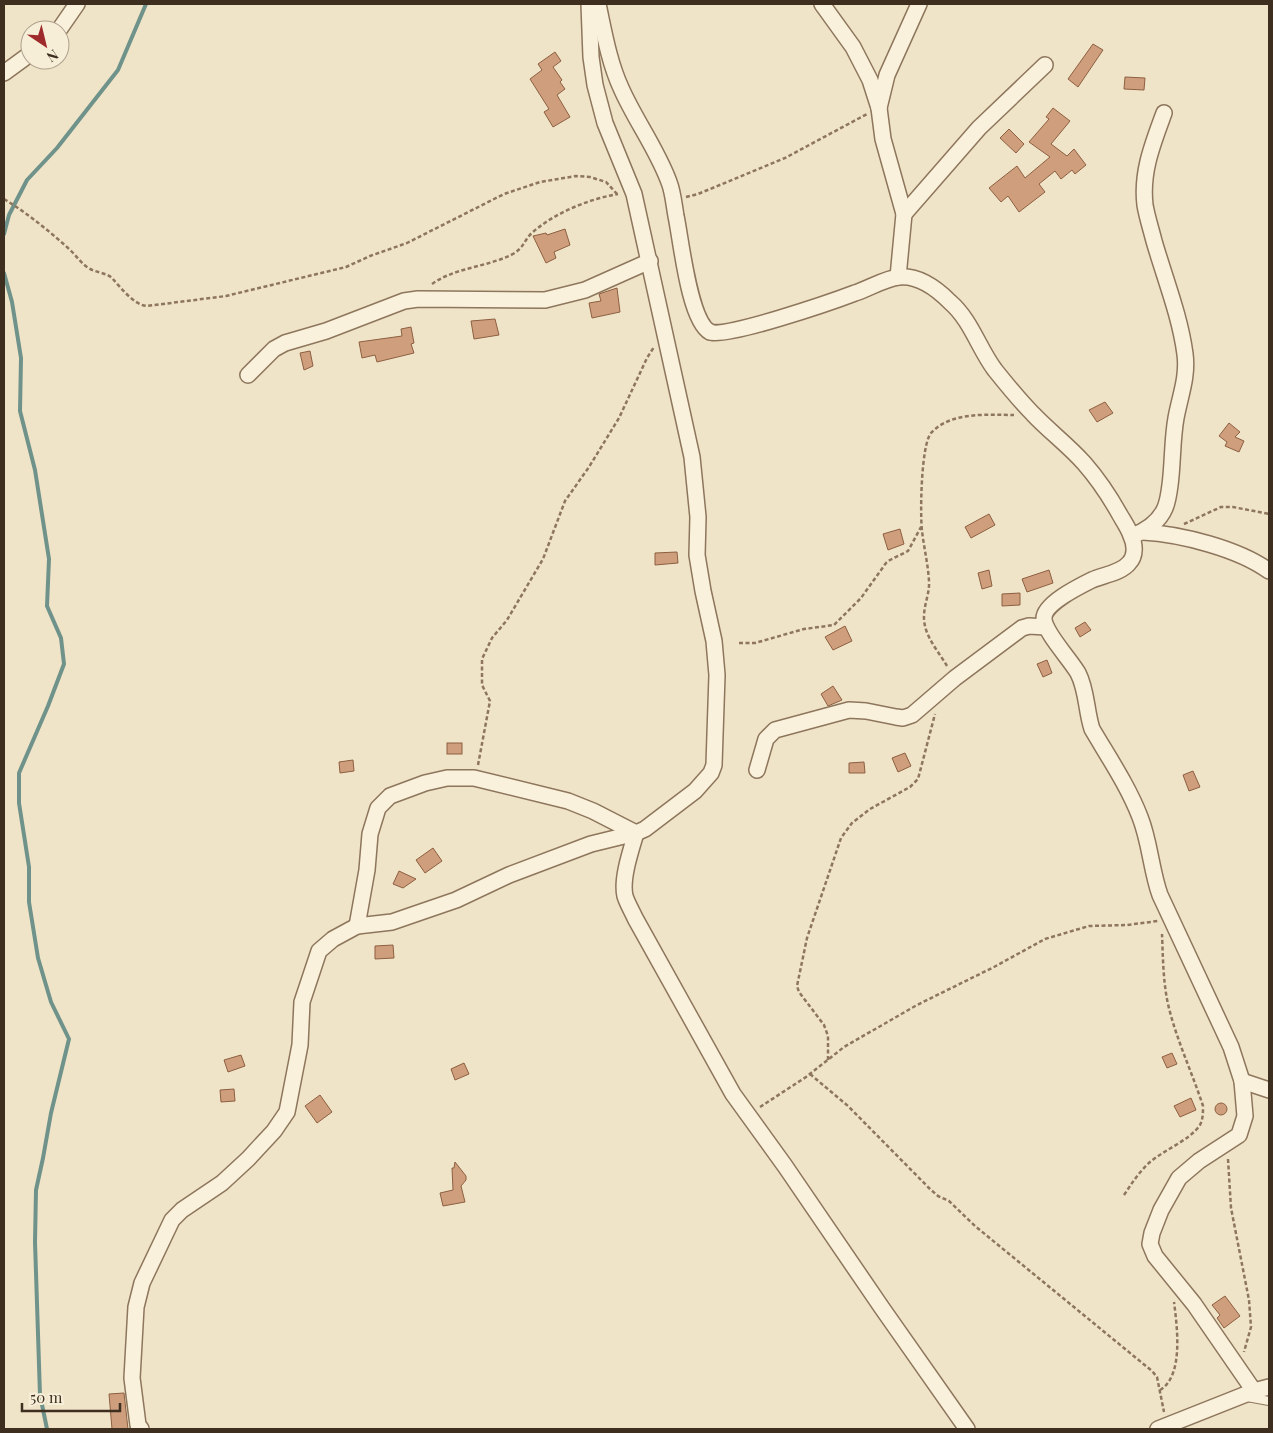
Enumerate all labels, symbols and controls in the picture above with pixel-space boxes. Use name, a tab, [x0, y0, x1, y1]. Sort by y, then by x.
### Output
north arrow	[20, 20, 70, 70]
text: N	[43, 45, 62, 67]
scale bar	[22, 1380, 120, 1412]
text: 50 m	[30, 1387, 63, 1407]

